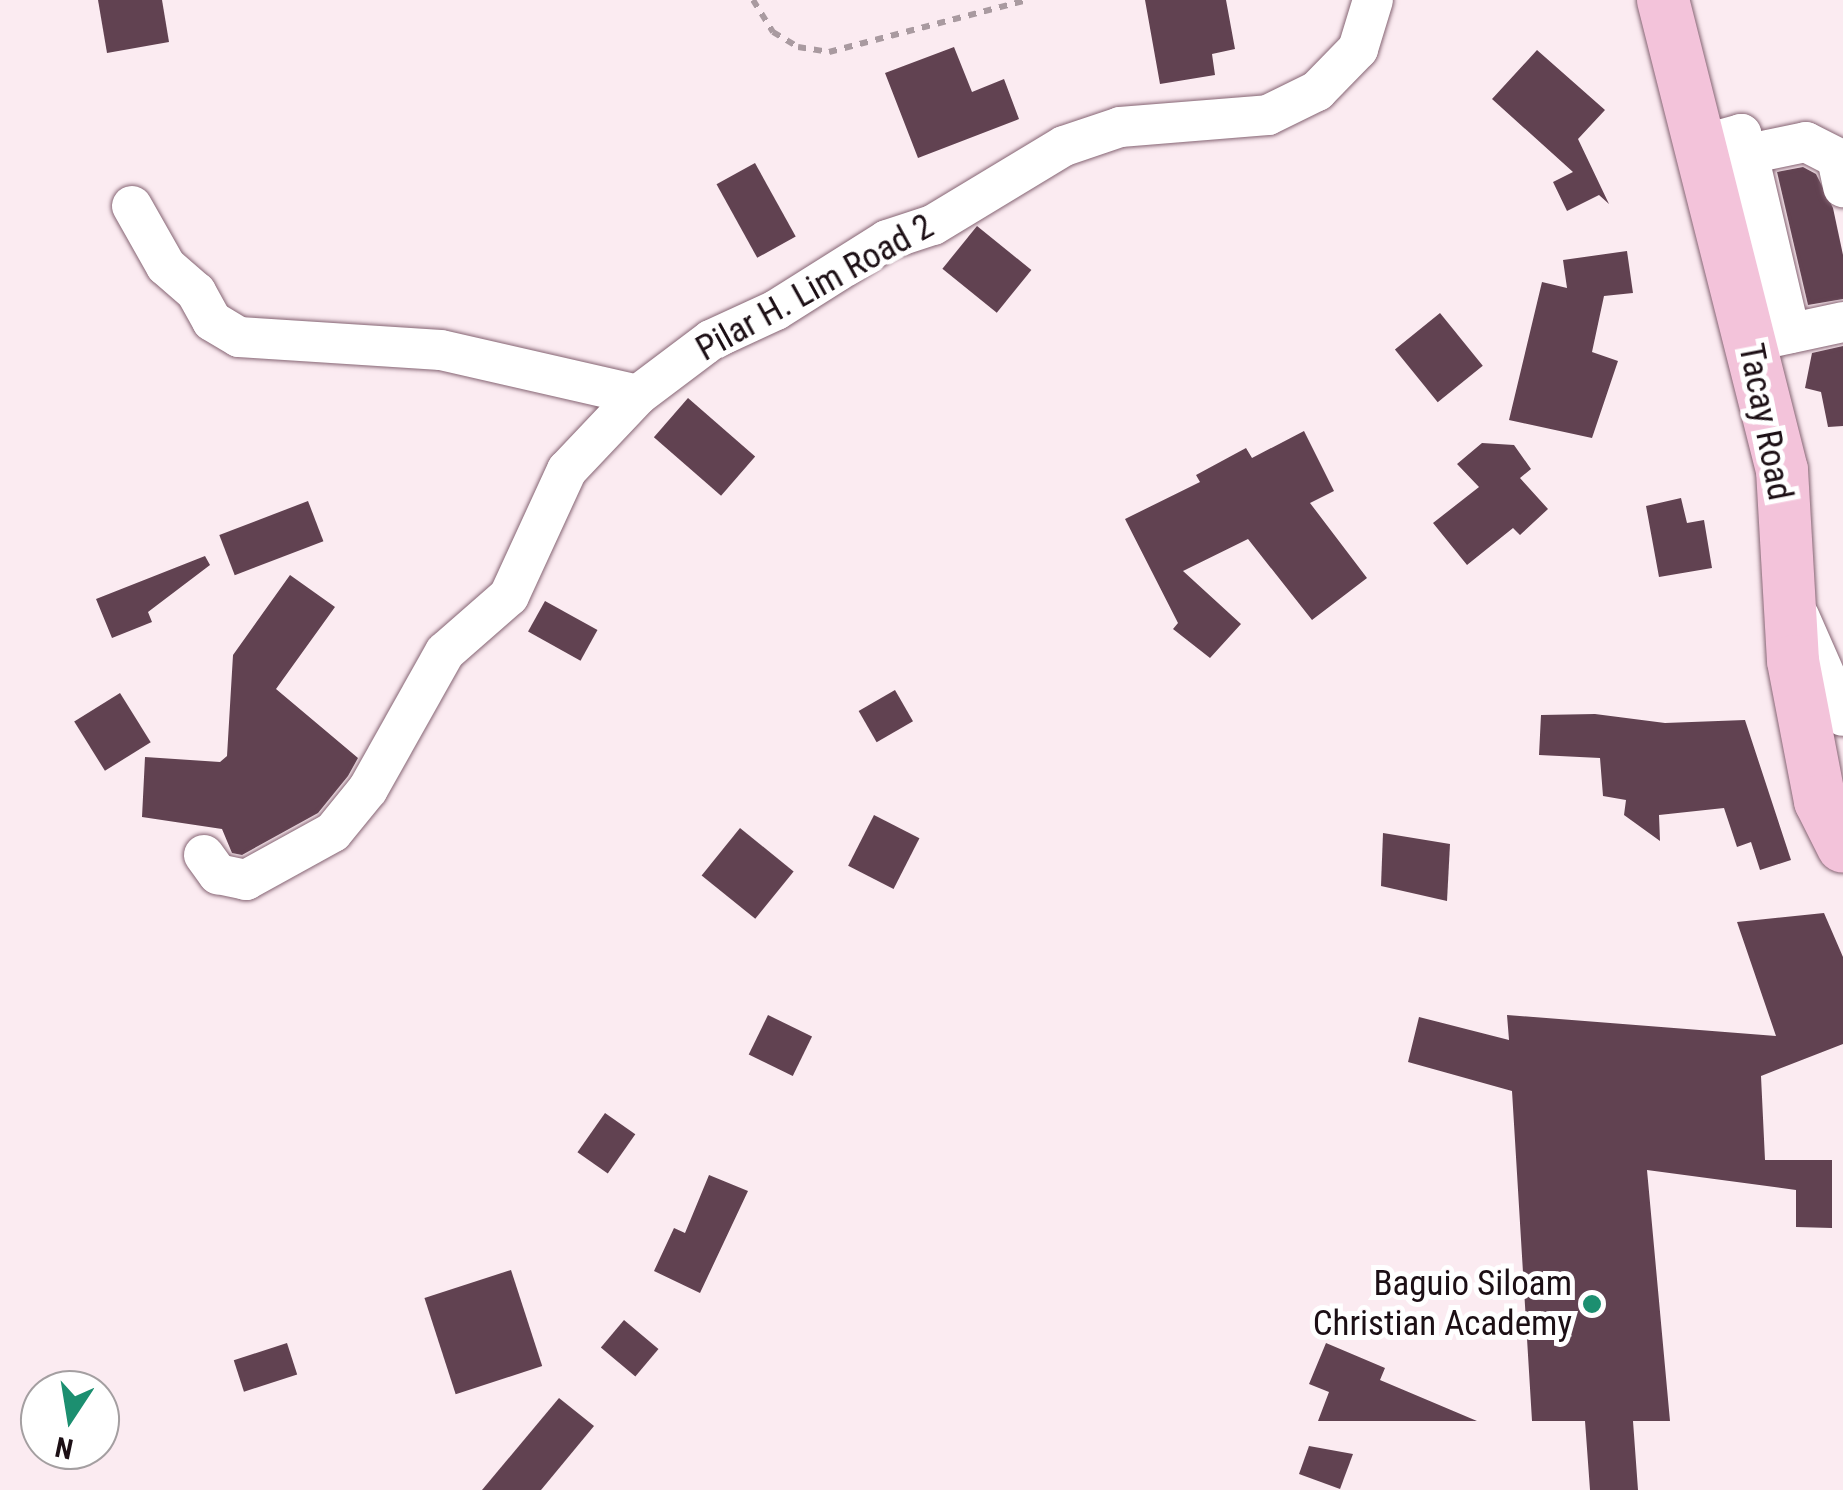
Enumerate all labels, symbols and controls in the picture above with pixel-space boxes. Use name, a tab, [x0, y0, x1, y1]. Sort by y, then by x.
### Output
street label: Pilar H. Lim Road 2	[689, 206, 941, 370]
street label: Tacay Road	[1729, 340, 1801, 504]
place label: Baguio Siloam Christian Academy	[1313, 1263, 1572, 1345]
marker: Baguio Siloam Christian Academy	[1581, 1293, 1603, 1315]
north arrow	[20, 1370, 120, 1470]
text: N	[52, 1430, 76, 1466]

